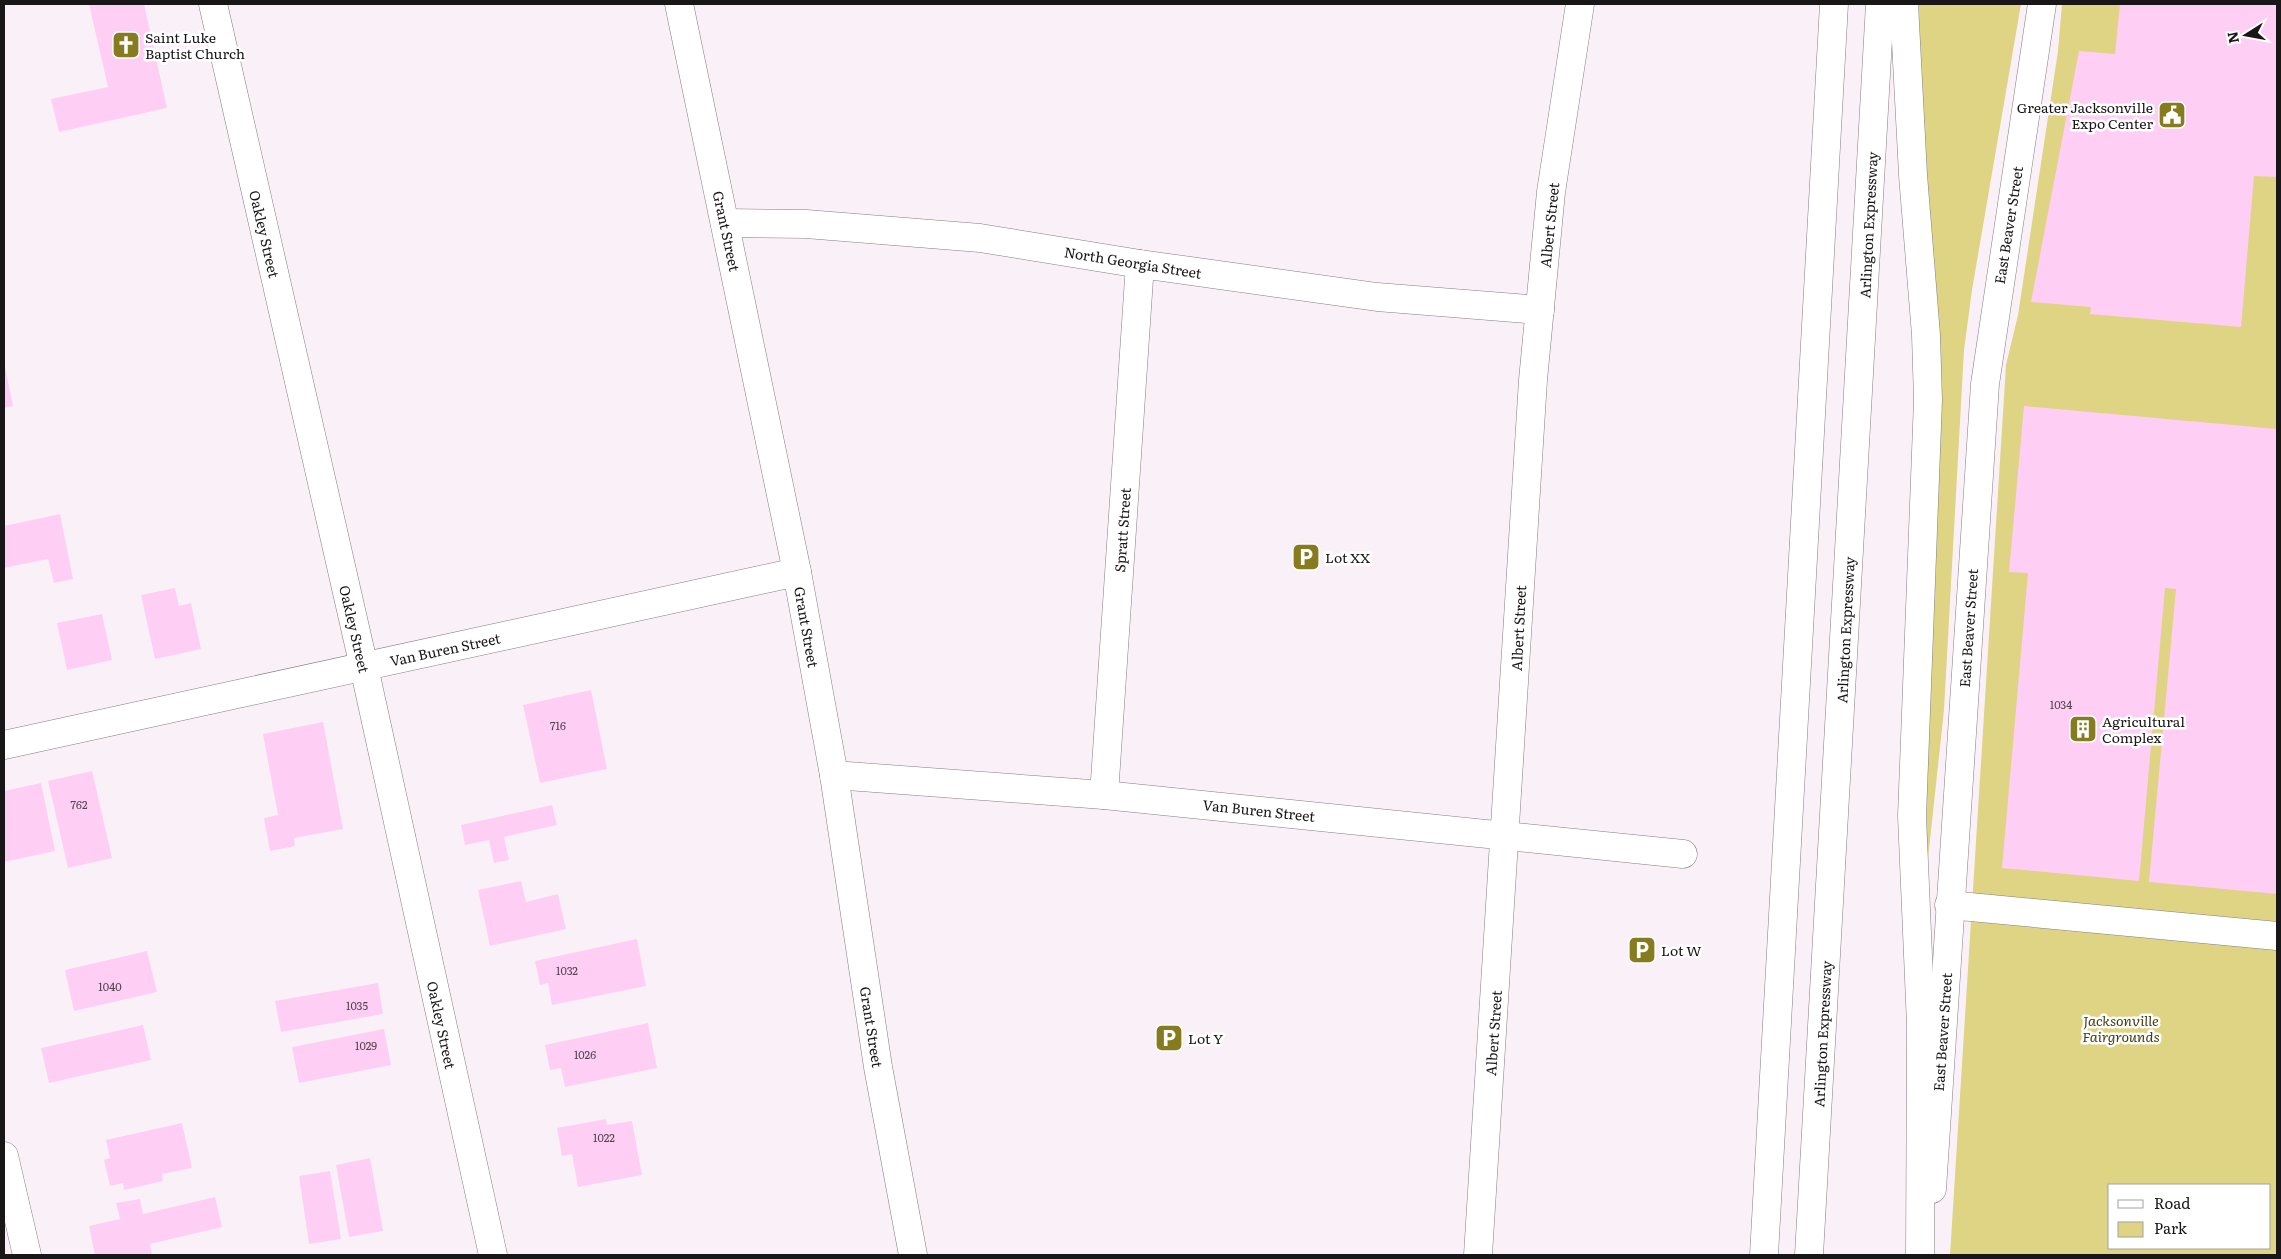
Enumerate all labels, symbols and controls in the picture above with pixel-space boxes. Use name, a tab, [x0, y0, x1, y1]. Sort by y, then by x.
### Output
north arrow	[2221, 10, 2271, 60]
place label: Saint Luke Baptist Church	[145, 27, 245, 63]
church icon: Saint Luke Baptist Church	[111, 30, 141, 60]
text: N	[2221, 30, 2243, 45]
place label: Greater Jacksonville Expo Center	[2017, 97, 2153, 133]
public building icon: Greater Jacksonville Expo Center	[2157, 100, 2187, 130]
street label: Arlington Expressway	[1854, 150, 1882, 299]
street label: East Beaver Street	[1989, 164, 2027, 285]
street label: Albert Street	[1535, 181, 1563, 269]
street label: Oakley Street	[245, 188, 285, 280]
street label: Grant Street	[709, 189, 745, 273]
street label: North Georgia Street	[1063, 241, 1203, 283]
street label: Spratt Street	[1109, 487, 1135, 573]
parking icon: Lot XX	[1291, 542, 1321, 572]
place label: Lot XX	[1325, 547, 1370, 567]
street label: Arlington Expressway	[1831, 555, 1859, 704]
street label: East Beaver Street	[1954, 568, 1982, 688]
street label: Oakley Street	[335, 583, 375, 675]
street label: Albert Street	[1506, 584, 1530, 671]
street label: Grant Street	[790, 585, 824, 669]
street label: Van Buren Street	[388, 627, 503, 670]
house number: 1034	[2050, 696, 2072, 712]
place label: Agricultural Complex	[2102, 711, 2185, 747]
building icon: Agricultural Complex	[2068, 714, 2098, 744]
house number: 716	[550, 717, 566, 733]
street label: Van Buren Street	[1202, 794, 1316, 826]
house number: 762	[70, 796, 88, 812]
parking icon: Lot W	[1627, 935, 1657, 965]
place label: Lot W	[1661, 940, 1702, 960]
street label: Arlington Expressway	[1808, 959, 1836, 1108]
house number: 1032	[556, 962, 578, 978]
street label: East Beaver Street	[1928, 972, 1956, 1092]
house number: 1040	[98, 978, 122, 994]
street label: Oakley Street	[423, 979, 461, 1071]
street label: Grant Street	[856, 985, 888, 1069]
street label: Albert Street	[1480, 989, 1506, 1076]
house number: 1035	[346, 997, 368, 1013]
park label: Jacksonville Fairgrounds	[2082, 1010, 2160, 1046]
parking icon: Lot Y	[1154, 1023, 1184, 1053]
place label: Lot Y	[1188, 1028, 1223, 1048]
house number: 1029	[355, 1037, 377, 1053]
house number: 1026	[574, 1046, 596, 1062]
house number: 1022	[593, 1129, 615, 1145]
legend	[2108, 1184, 2271, 1249]
text: Road	[2154, 1191, 2190, 1214]
text: Park	[2154, 1216, 2188, 1239]

